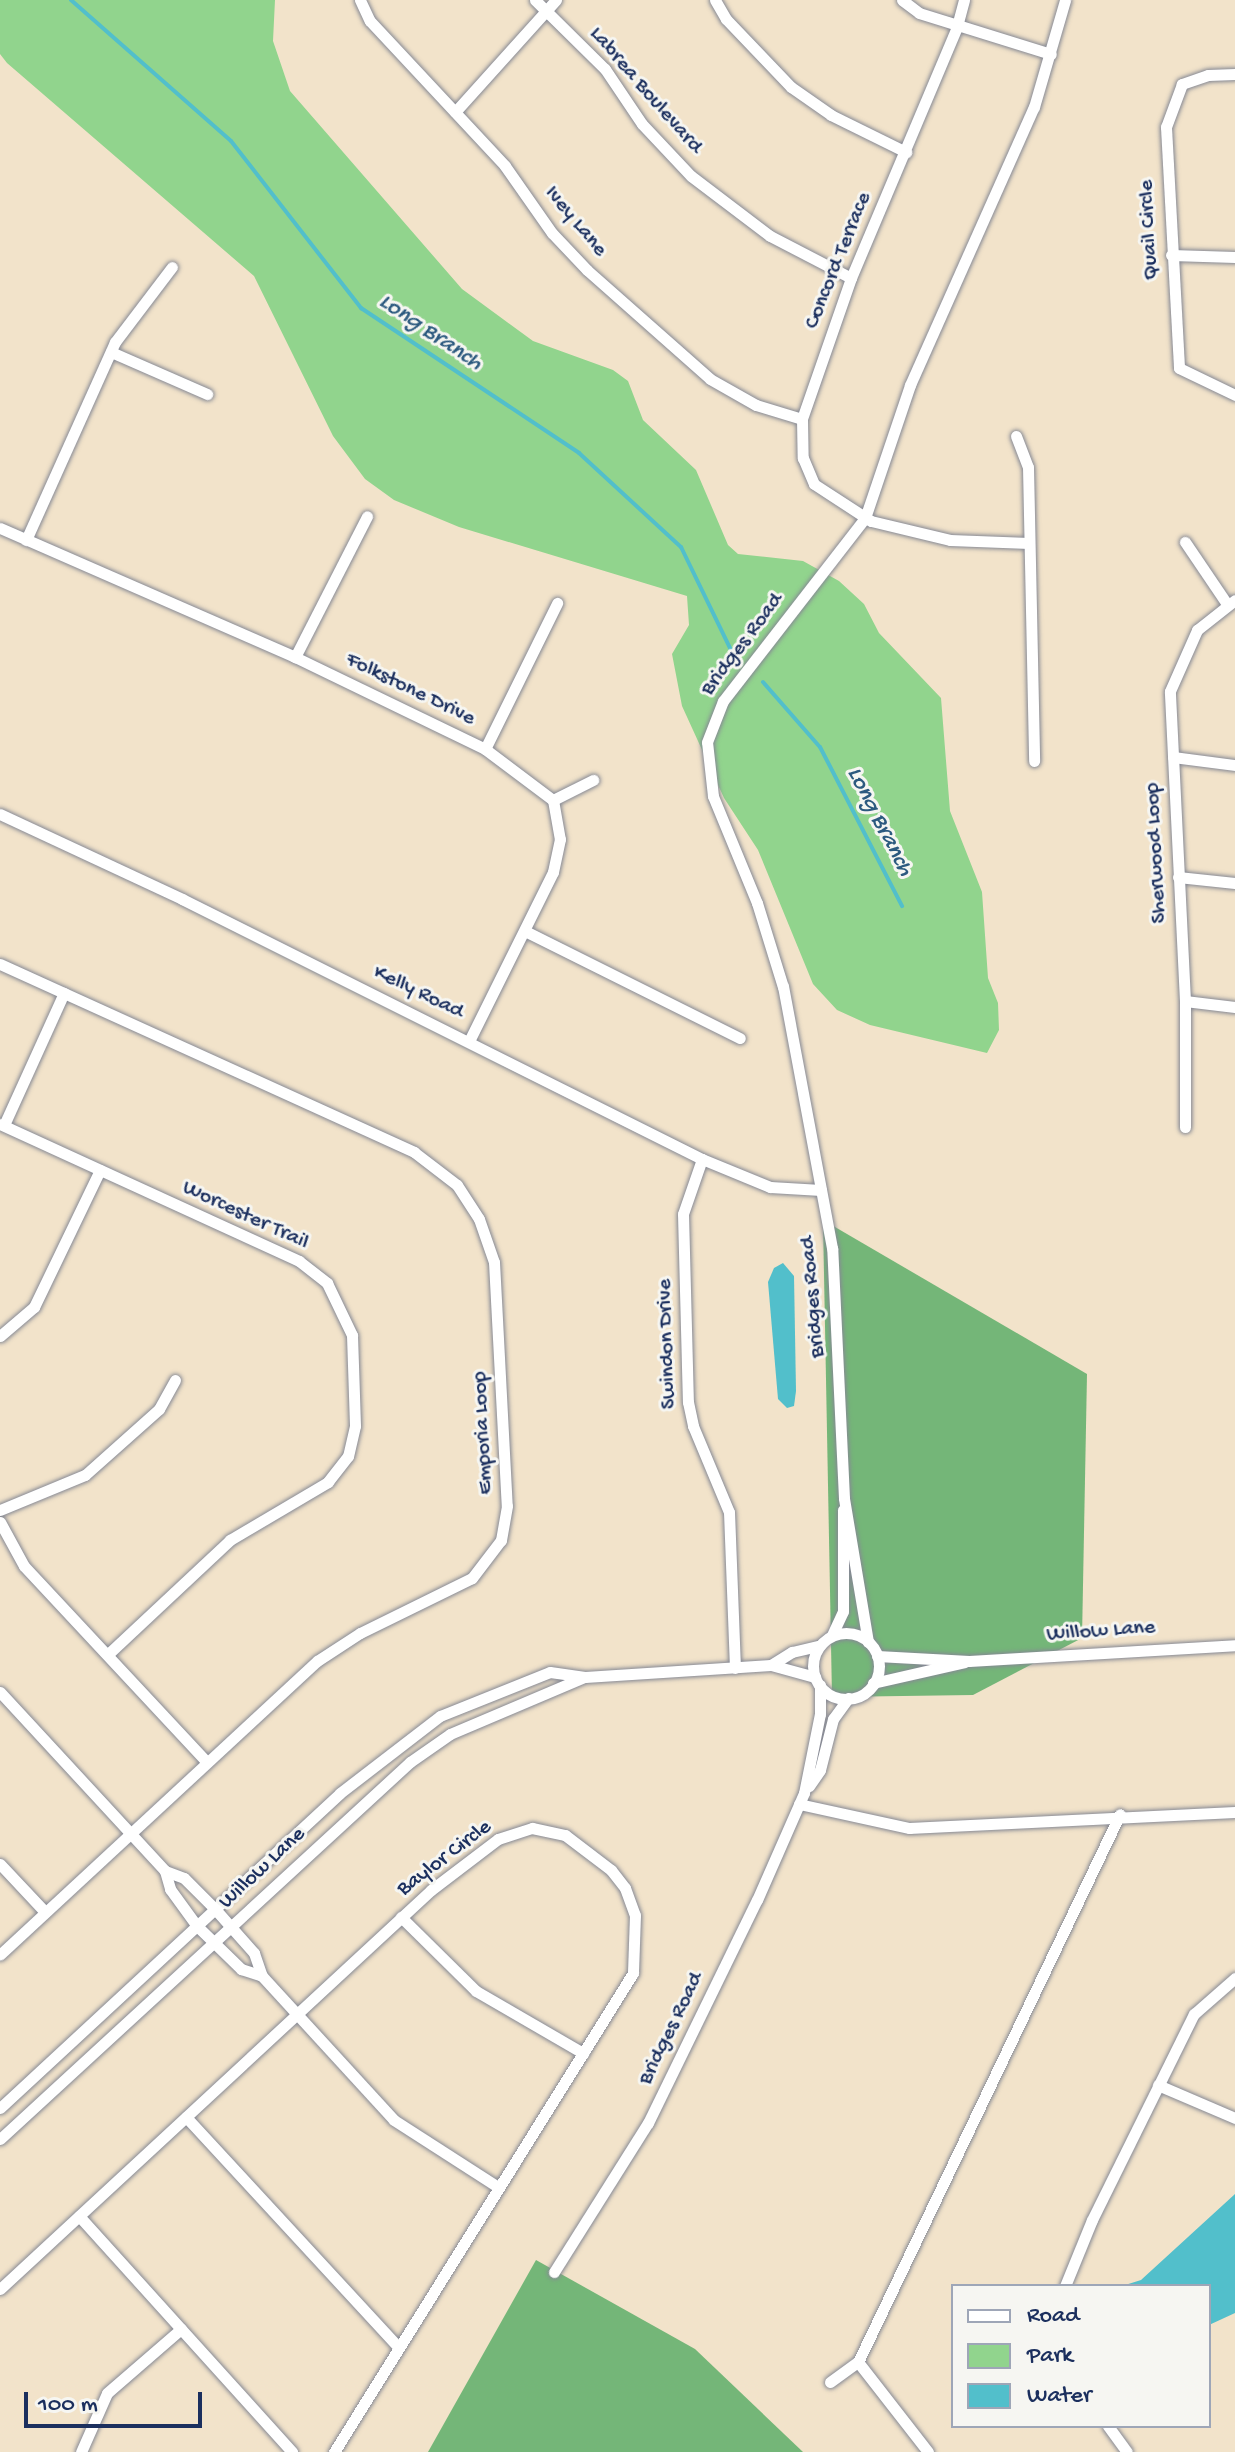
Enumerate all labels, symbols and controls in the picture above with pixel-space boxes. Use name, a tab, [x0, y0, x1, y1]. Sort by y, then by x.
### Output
street label: Labrea Boulevard	[582, 22, 708, 160]
street label: Quail Circle	[1134, 179, 1166, 281]
street label: Ivey Lane	[538, 181, 612, 263]
street label: Concord Terrace	[800, 189, 878, 333]
water label: Long Branch	[373, 288, 487, 378]
street label: Bridges Road	[696, 588, 790, 702]
street label: Folkstone Drive	[341, 647, 479, 733]
water label: Long Branch	[839, 763, 919, 881]
street label: Sherwood Loop	[1140, 782, 1174, 924]
street label: Kelly Road	[369, 960, 467, 1026]
street label: Worcester Trail	[178, 1175, 312, 1257]
street label: Bridges Road	[796, 1235, 832, 1359]
street label: Swindon Drive	[653, 1278, 683, 1410]
street label: Emporia Loop	[468, 1371, 500, 1495]
street label: Willow Lane	[1046, 1615, 1156, 1649]
street label: Baylor Circle	[392, 1815, 498, 1903]
street label: Willow Lane	[214, 1822, 312, 1916]
street label: Bridges Road	[633, 1968, 711, 2090]
legend	[951, 2284, 1211, 2428]
text: Road	[1027, 2302, 1079, 2331]
text: Park	[1027, 2342, 1073, 2371]
scale bar	[28, 2376, 206, 2426]
text: Water	[1027, 2382, 1091, 2411]
text: 100 m	[38, 2391, 98, 2420]

